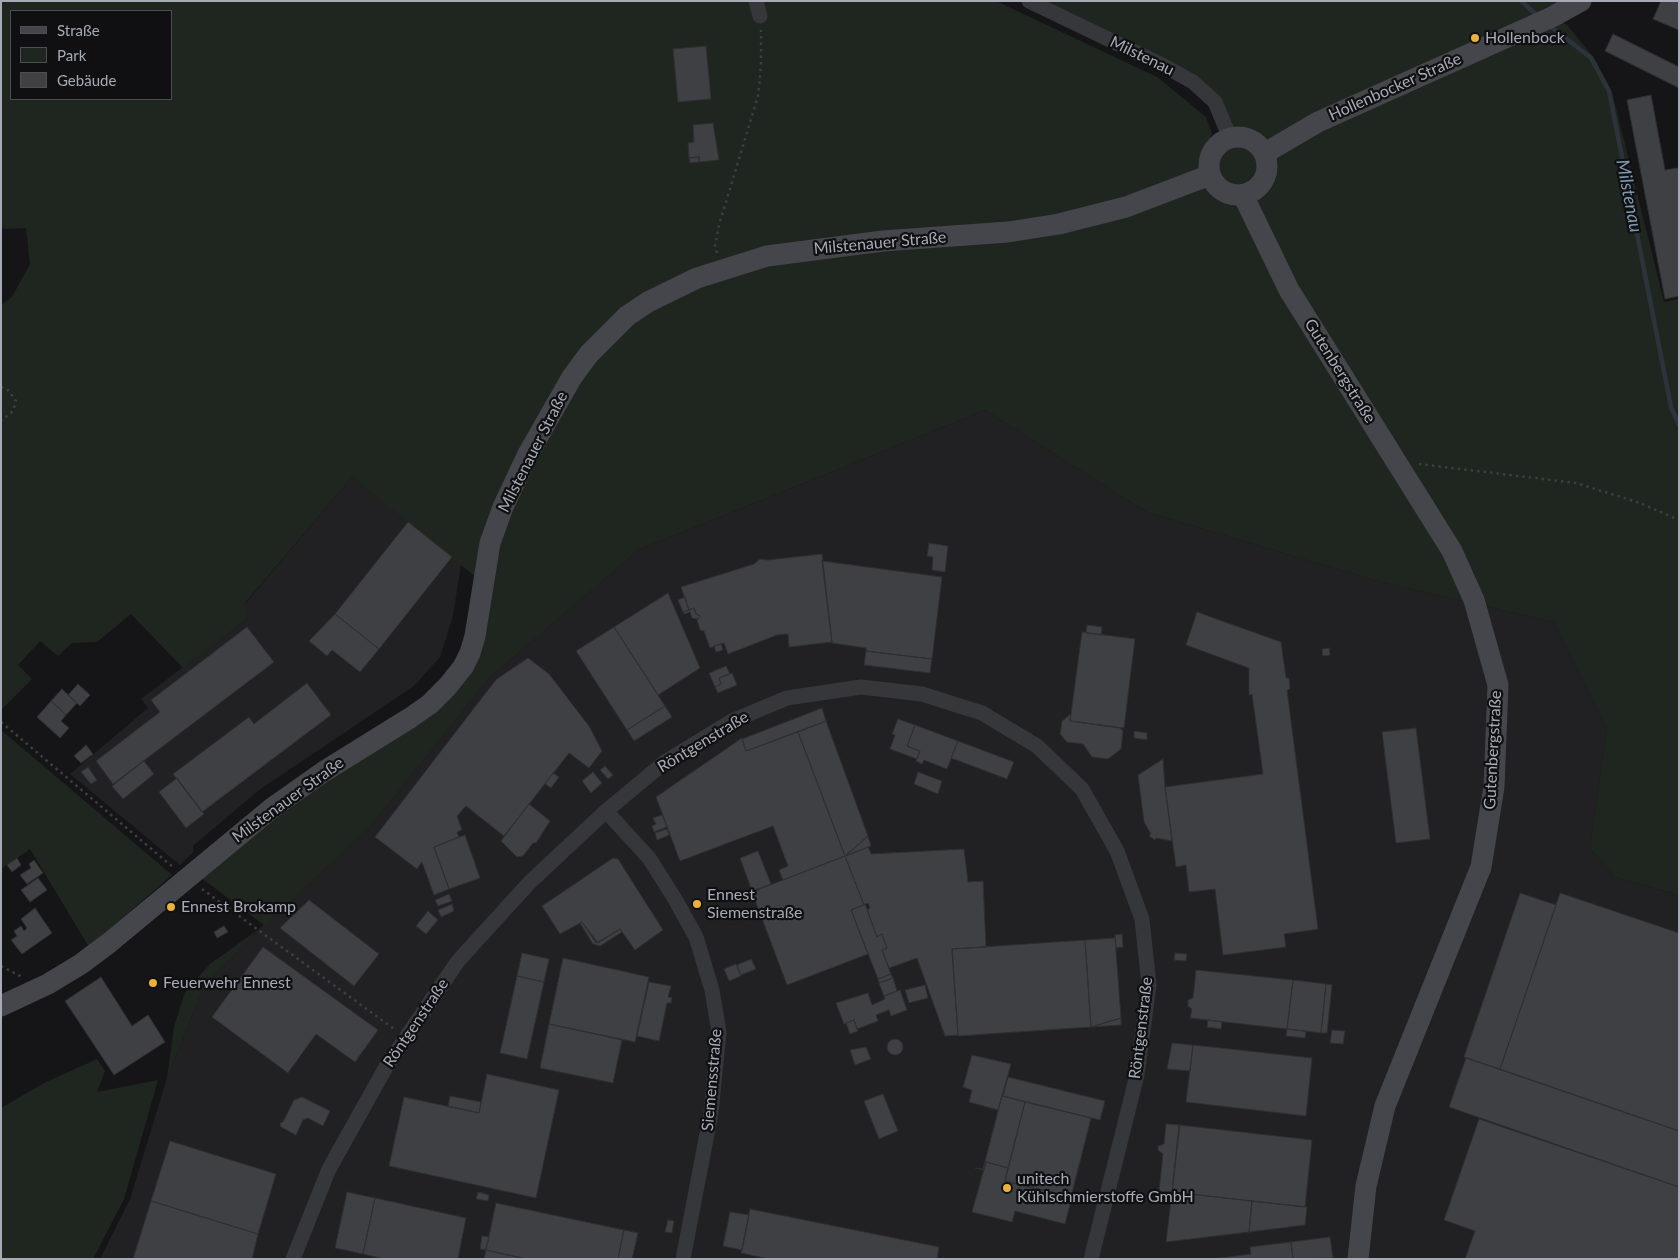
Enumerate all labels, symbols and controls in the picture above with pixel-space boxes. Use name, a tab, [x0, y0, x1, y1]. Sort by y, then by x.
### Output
legend	[10, 10, 172, 100]
text: Straße	[57, 21, 100, 39]
place label: Hollenbock	[1485, 28, 1565, 48]
street label: Milstenau	[1107, 32, 1177, 80]
marker: Hollenbock	[1469, 32, 1481, 44]
text: Park	[57, 46, 86, 64]
street label: Hollenbocker Straße	[1326, 49, 1464, 125]
text: Gebäude	[57, 71, 116, 89]
water label: Milstenau	[1611, 158, 1647, 234]
street label: Milstenauer Straße	[813, 228, 947, 258]
street label: Gutenbergstraße	[1300, 315, 1380, 427]
street label: Milstenauer Straße	[494, 388, 572, 516]
street label: Gutenbergstraße	[1480, 690, 1506, 810]
street label: Röntgenstraße	[654, 707, 752, 777]
street label: Milstenauer Straße	[229, 753, 347, 847]
place label: Ennest Siemenstraße	[707, 885, 802, 923]
place label: Ennest Brokamp	[181, 897, 296, 917]
marker: Ennest Siemenstraße	[691, 898, 703, 910]
marker: Ennest Brokamp	[165, 901, 177, 913]
place label: Feuerwehr Ennest	[163, 973, 291, 993]
street label: Röntgenstraße	[379, 975, 453, 1071]
street label: Röntgenstraße	[1125, 976, 1157, 1080]
marker: Feuerwehr Ennest	[147, 977, 159, 989]
street label: Siemensstraße	[698, 1028, 726, 1132]
place label: unitech Kühlschmierstoffe GmbH	[1017, 1169, 1194, 1207]
marker: unitech Kühlschmierstoffe GmbH	[1001, 1182, 1013, 1194]

